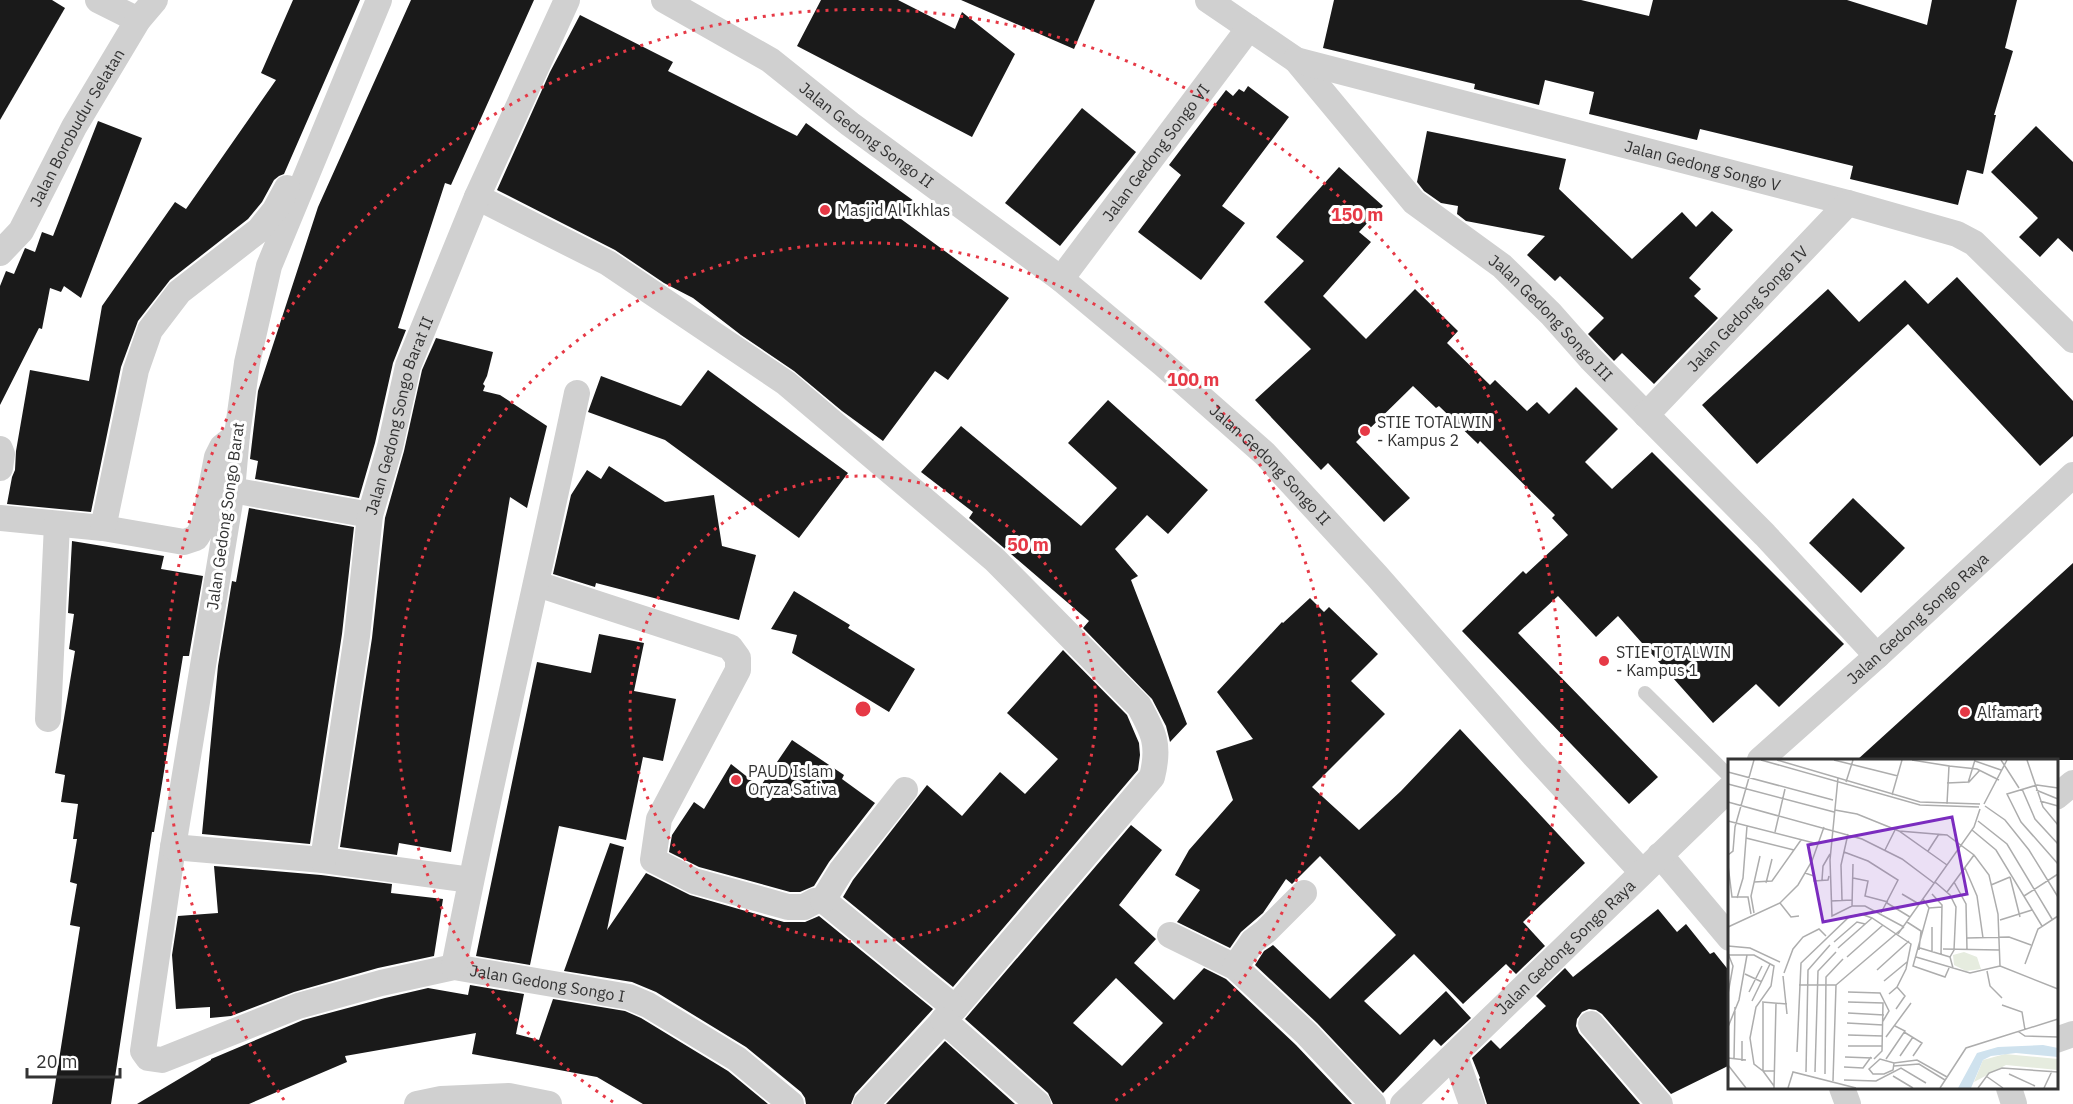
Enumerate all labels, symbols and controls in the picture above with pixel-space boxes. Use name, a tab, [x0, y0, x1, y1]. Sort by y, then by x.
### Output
street label: Jalan Borobudur Selatan	[25, 45, 129, 210]
street label: Jalan Gedong Songo II	[795, 78, 938, 192]
street label: Jalan Gedong Songo VI	[1098, 80, 1214, 225]
street label: Jalan Gedong Songo V	[1623, 136, 1783, 195]
place label: Masjid Al Ikhlas	[837, 200, 950, 220]
marker: Masjid Al Ikhlas	[818, 203, 832, 217]
text: 150 m	[1331, 203, 1383, 226]
street label: Jalan Gedong Songo IV	[1683, 241, 1812, 376]
street label: Jalan Gedong Songo III	[1485, 250, 1617, 385]
street label: Jalan Gedong Songo Barat II	[361, 313, 437, 517]
text: 100 m	[1167, 368, 1219, 391]
street label: Jalan Gedong Songo II	[1206, 400, 1335, 529]
place label: STIE TOTALWIN - Kampus 2	[1377, 412, 1492, 450]
street label: Jalan Gedong Songo Barat	[202, 421, 248, 611]
marker: STIE TOTALWIN - Kampus 2	[1358, 424, 1372, 438]
text: 50 m	[1007, 533, 1049, 556]
street label: Jalan Gedong Songo Raya	[1843, 548, 1993, 688]
place label: STIE TOTALWIN - Kampus 1	[1616, 642, 1731, 680]
marker: STIE TOTALWIN - Kampus 1	[1597, 654, 1611, 668]
centre of rings	[853, 699, 873, 719]
place label: Alfamart	[1977, 702, 2039, 722]
marker: Alfamart	[1958, 705, 1972, 719]
inset map	[1728, 759, 2058, 1089]
place label: PAUD Islam Oryza Sativa	[748, 761, 837, 799]
marker: PAUD Islam Oryza Sativa	[729, 773, 743, 787]
street label: Jalan Gedong Songo Raya	[1492, 875, 1639, 1019]
street label: Jalan Gedong Songo I	[468, 960, 626, 1006]
scale bar	[27, 1041, 120, 1079]
text: 20 m	[36, 1050, 78, 1073]

